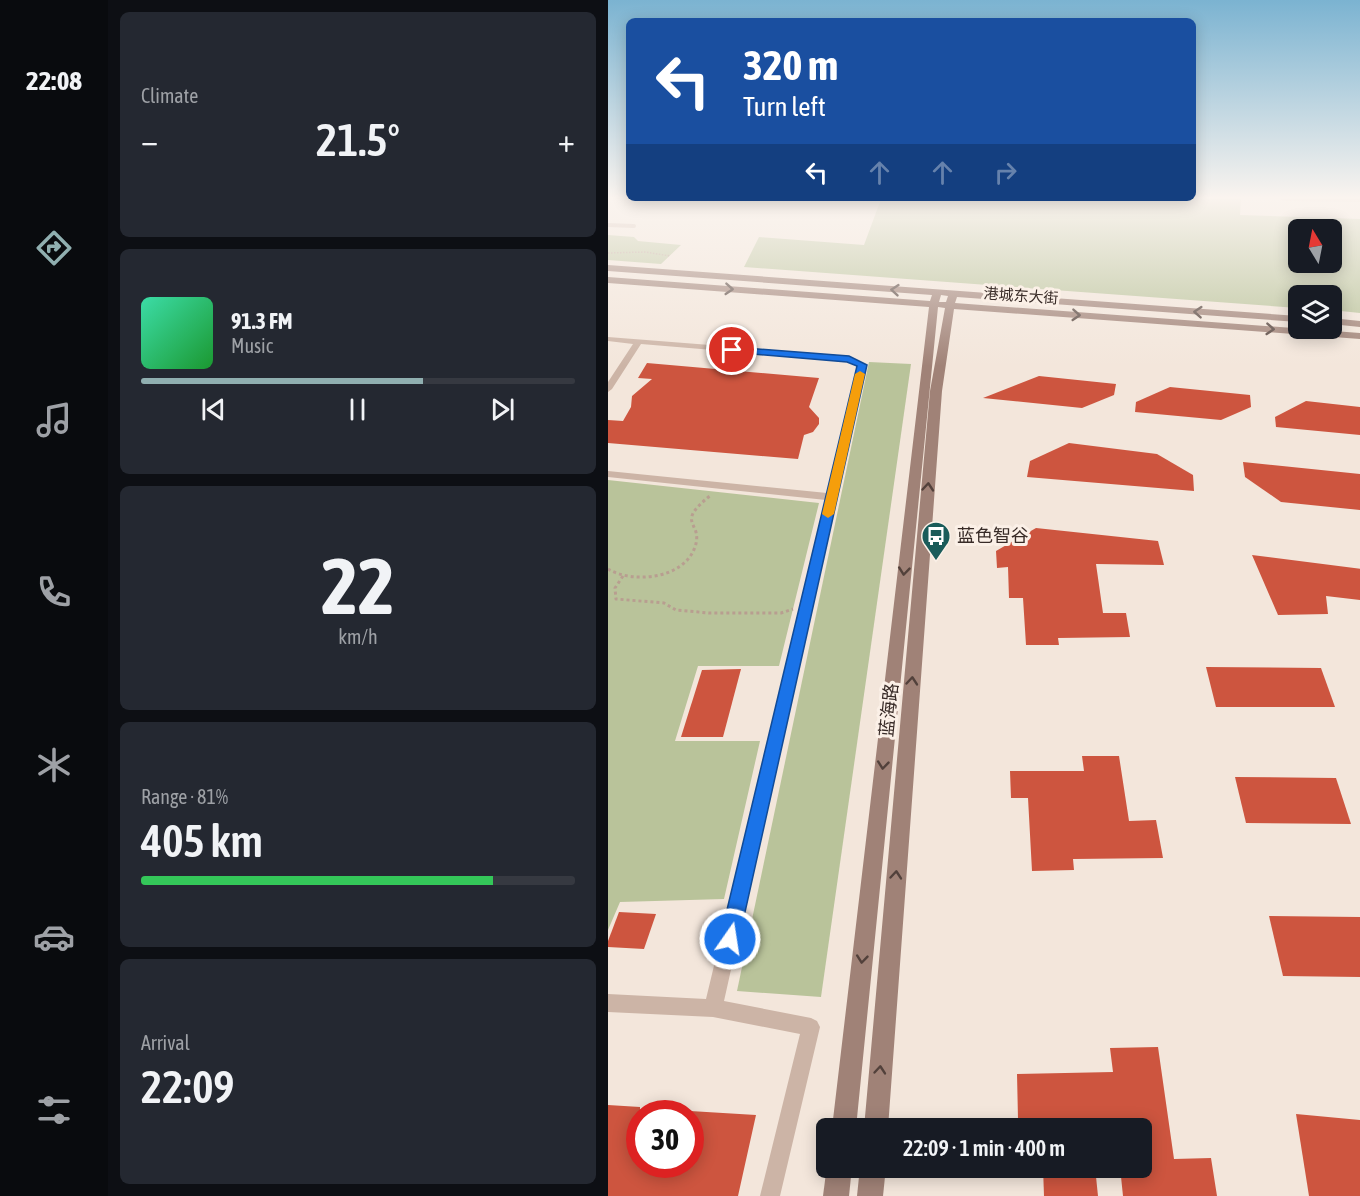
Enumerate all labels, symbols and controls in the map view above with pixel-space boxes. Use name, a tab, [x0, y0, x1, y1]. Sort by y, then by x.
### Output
text: 320 m	[743, 41, 838, 89]
icon: left	[644, 42, 722, 120]
text: 22:08	[26, 65, 82, 96]
text: Climate	[141, 84, 198, 107]
text: Turn left	[743, 91, 826, 122]
text: 21.5°	[316, 114, 400, 166]
text: −	[141, 121, 158, 159]
text: +	[558, 121, 575, 159]
icon: left	[800, 156, 833, 189]
icon: ahead	[863, 156, 896, 189]
icon: ahead	[926, 156, 959, 189]
icon: right	[989, 156, 1022, 189]
north arrow	[1288, 219, 1342, 273]
map controls	[1288, 219, 1342, 339]
icon: directions	[33, 227, 75, 269]
one-way arrow	[725, 282, 734, 295]
one-way arrow	[891, 283, 900, 296]
street label: 港城东大街	[983, 284, 1059, 307]
button: layers	[1288, 285, 1342, 339]
one-way arrow	[1193, 305, 1202, 318]
text: 91.3 FM	[231, 308, 293, 334]
one-way arrow	[1071, 308, 1080, 321]
one-way arrow	[1266, 322, 1275, 335]
pin	[706, 324, 757, 375]
icon: arrive	[715, 333, 748, 366]
text: Music	[231, 334, 273, 357]
icon: previous	[197, 393, 230, 426]
icon: pause	[341, 393, 374, 426]
icon: next	[486, 393, 519, 426]
icon: music	[33, 399, 75, 441]
one-way arrow	[921, 482, 934, 491]
bus stop icon: 蓝色智谷	[920, 520, 952, 562]
place label: 蓝色智谷	[957, 525, 1029, 546]
text: 22	[321, 541, 395, 631]
one-way arrow	[899, 567, 911, 576]
icon: phone	[33, 571, 75, 613]
text: km/h	[338, 625, 378, 648]
one-way arrow	[905, 676, 918, 686]
street label: 蓝海路	[875, 682, 902, 738]
icon: climate	[33, 744, 75, 786]
one-way arrow	[877, 761, 890, 770]
text: Range · 81%	[141, 785, 228, 808]
text: 405 km	[141, 815, 263, 867]
one-way arrow	[889, 871, 902, 880]
position arrow	[698, 907, 762, 971]
icon: car	[33, 916, 75, 958]
one-way arrow	[856, 955, 869, 964]
text: Arrival	[141, 1031, 190, 1054]
text: 22:09	[141, 1061, 235, 1113]
one-way arrow	[874, 1065, 887, 1074]
icon: filters	[33, 1089, 75, 1131]
speed limit sign: 30	[626, 1100, 704, 1178]
text: 22:09 · 1 min · 400 m	[903, 1135, 1065, 1161]

